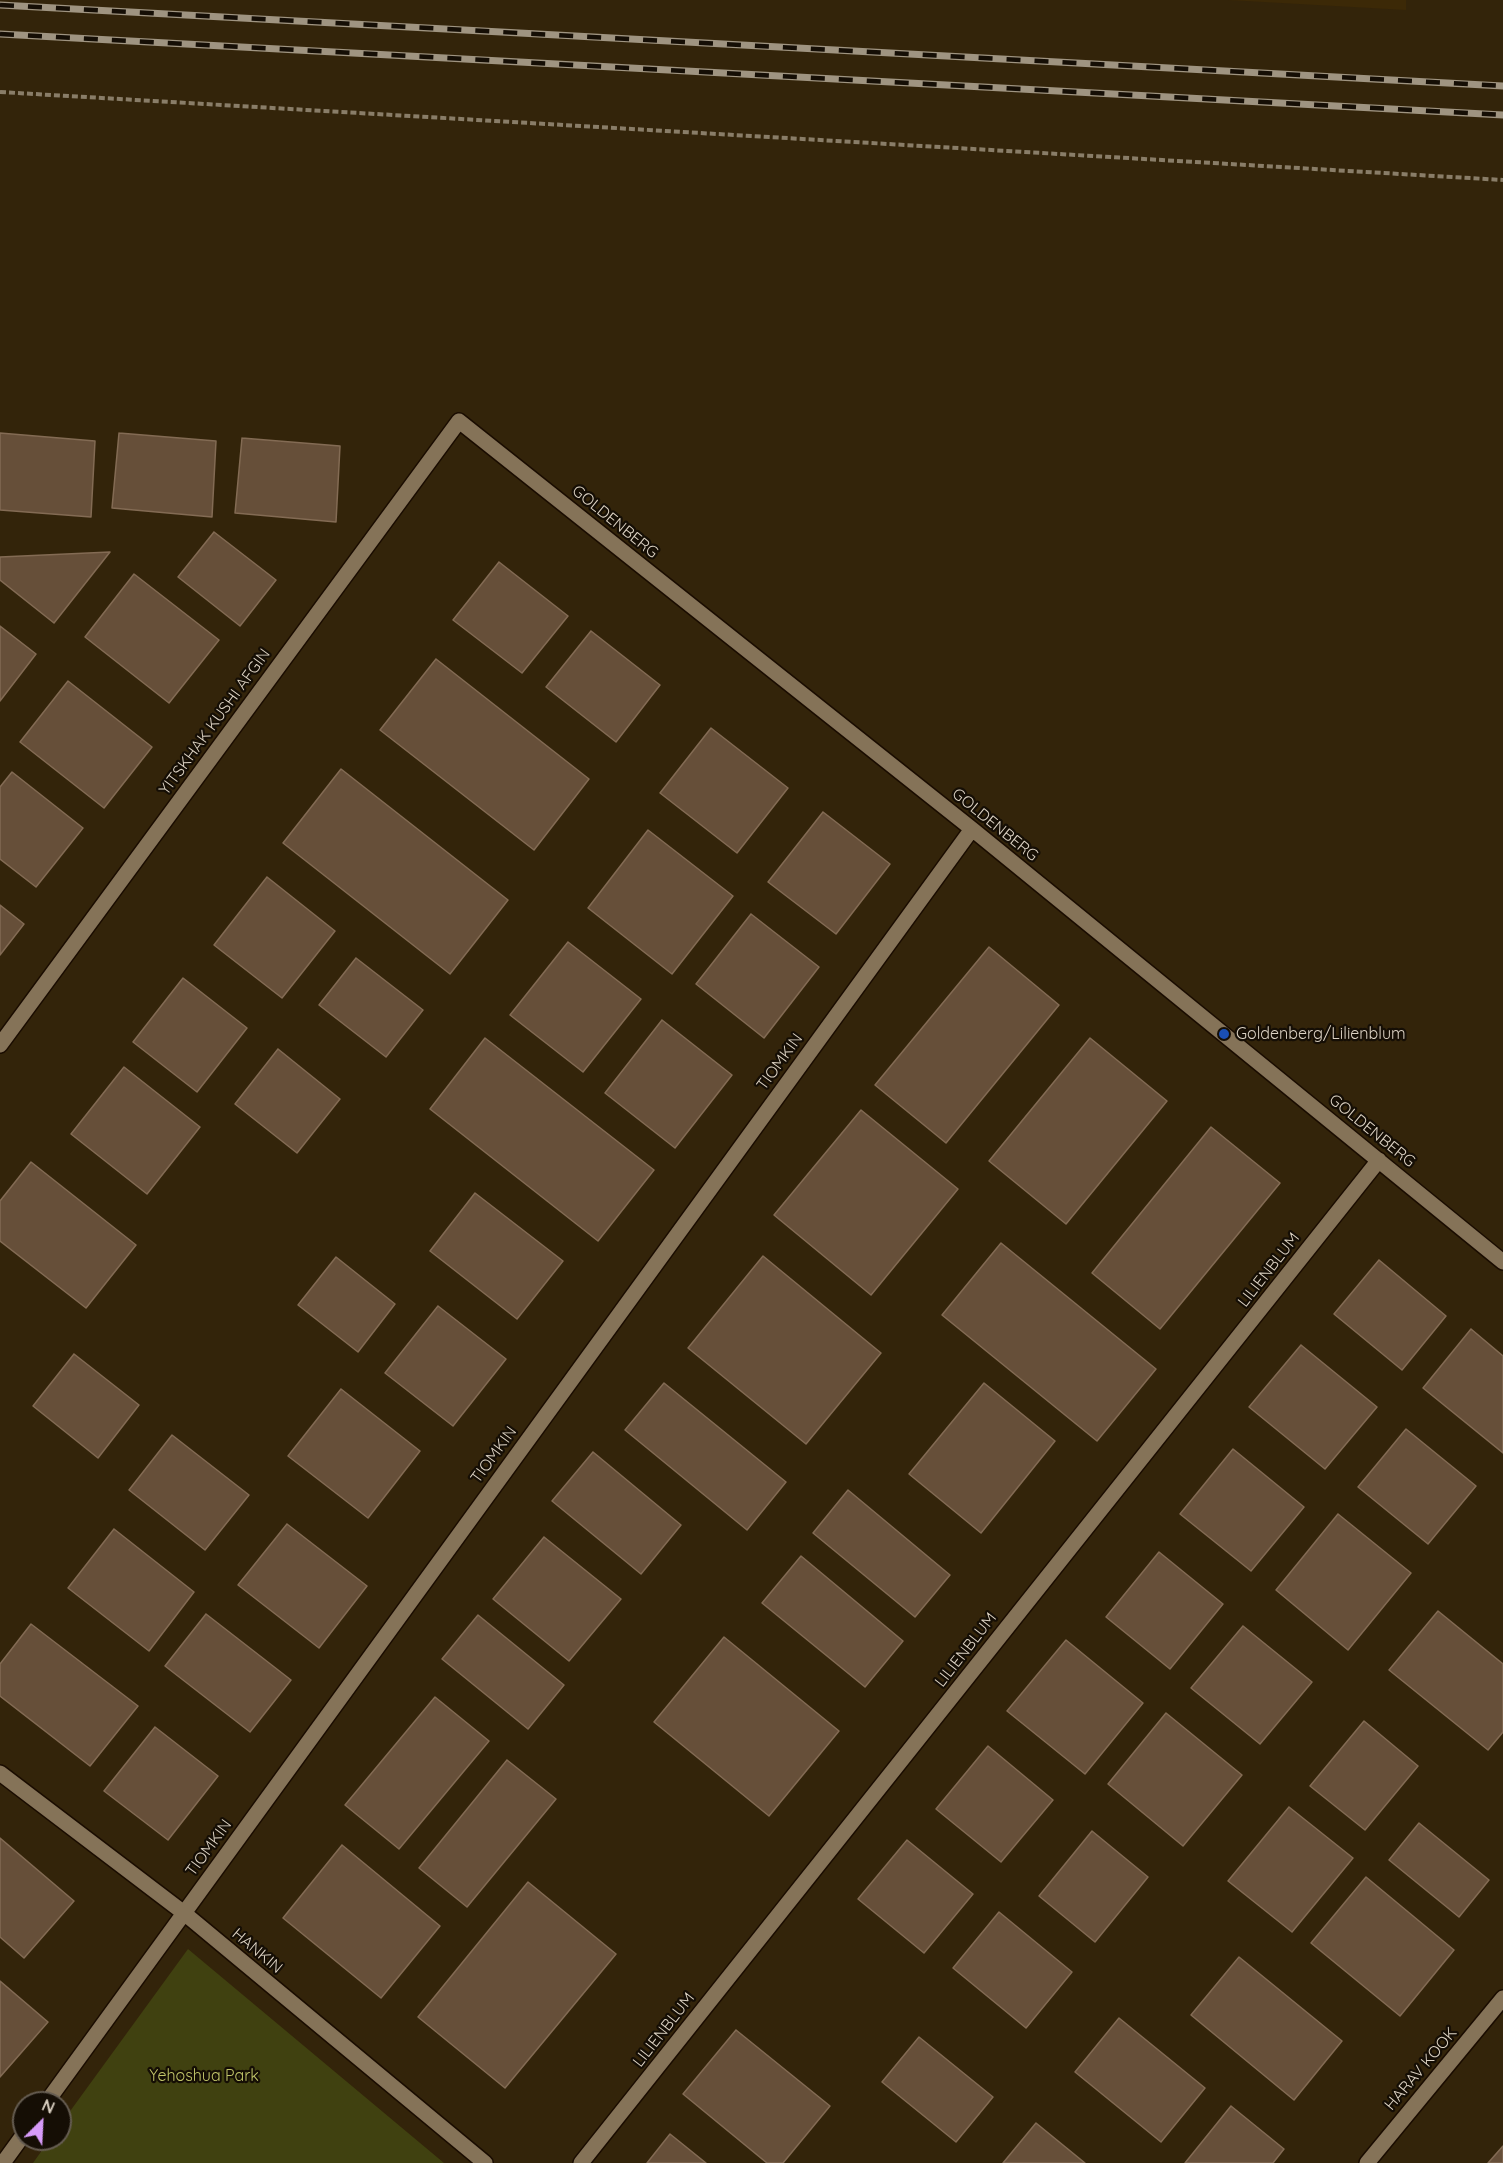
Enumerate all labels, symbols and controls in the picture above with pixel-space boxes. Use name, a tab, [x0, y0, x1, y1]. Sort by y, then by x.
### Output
street label: GOLDENBERG	[568, 481, 662, 563]
street label: YITSKHAK KUSHI AFGIN	[155, 645, 275, 799]
street label: GOLDENBERG	[948, 784, 1042, 866]
place label: Goldenberg/Lilienblum	[1236, 1024, 1406, 1044]
marker: Goldenberg/Lilienblum	[1217, 1027, 1231, 1041]
street label: TIOMKIN	[753, 1030, 807, 1094]
street label: GOLDENBERG	[1325, 1090, 1419, 1172]
street label: LILIENBLUM	[1234, 1229, 1304, 1311]
street label: TIOMKIN	[467, 1423, 521, 1487]
street label: LILIENBLUM	[931, 1609, 1001, 1691]
street label: TIOMKIN	[182, 1816, 236, 1880]
street label: HANKIN	[228, 1924, 286, 1978]
street label: LILIENBLUM	[629, 1989, 699, 2071]
street label: HARAV KOOK	[1381, 2024, 1461, 2114]
park label: Yehoshua Park	[149, 2066, 259, 2086]
north arrow	[12, 2091, 72, 2151]
text: N	[39, 2095, 58, 2118]

